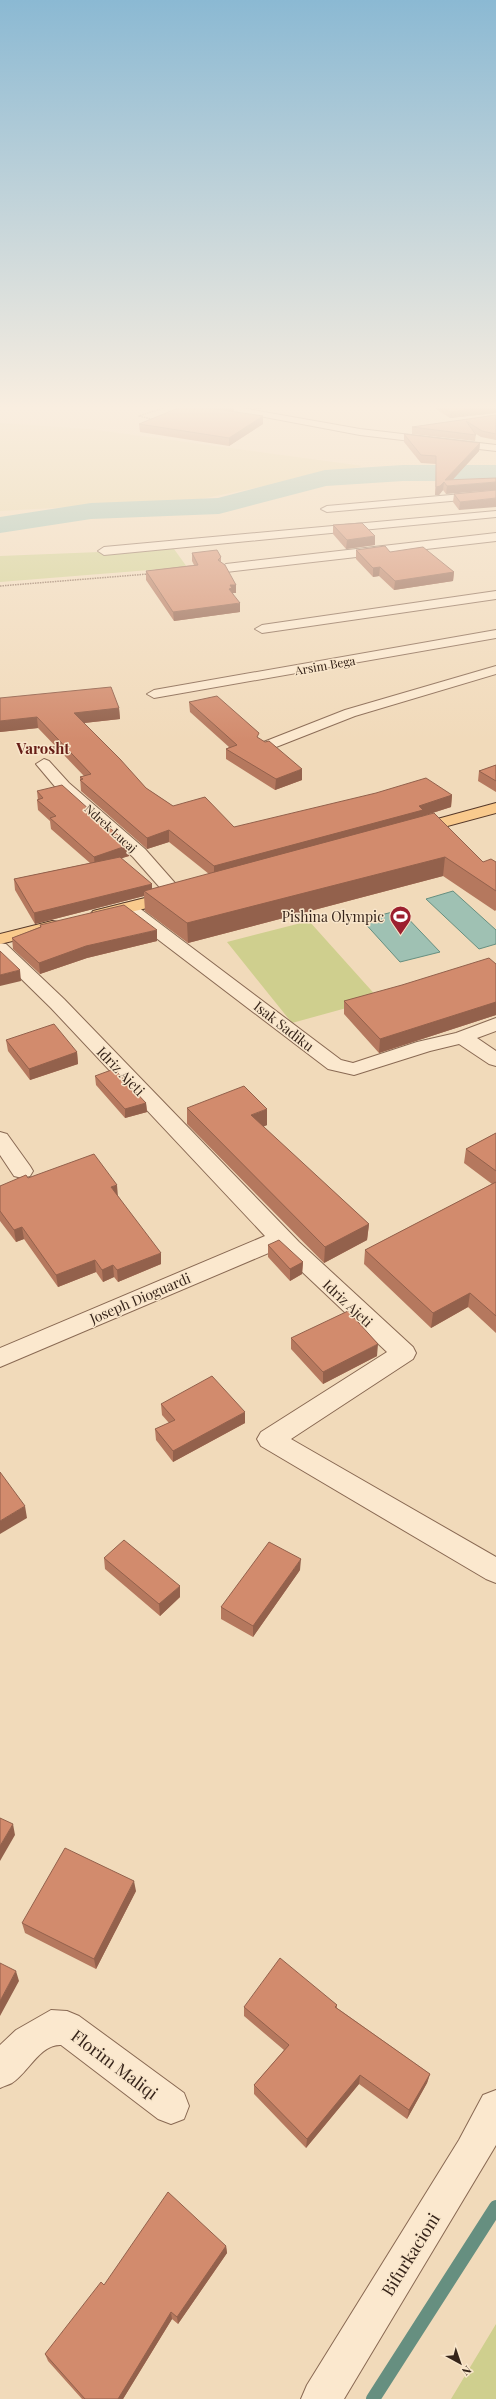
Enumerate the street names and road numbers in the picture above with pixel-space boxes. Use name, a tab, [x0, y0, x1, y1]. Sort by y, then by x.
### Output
street label: Arsim Bega	[293, 652, 357, 678]
street label: Ndrek Lucaj	[82, 800, 140, 856]
street label: Isak Sadiku	[250, 996, 318, 1056]
street label: Idriz Ajeti	[93, 1042, 149, 1100]
street label: Joseph Dioguardi	[86, 1268, 193, 1328]
street label: Idriz Ajeti	[319, 1275, 377, 1331]
street label: Florim Maliqi	[67, 2024, 163, 2104]
street label: Bifurkacioni	[376, 2208, 444, 2300]

